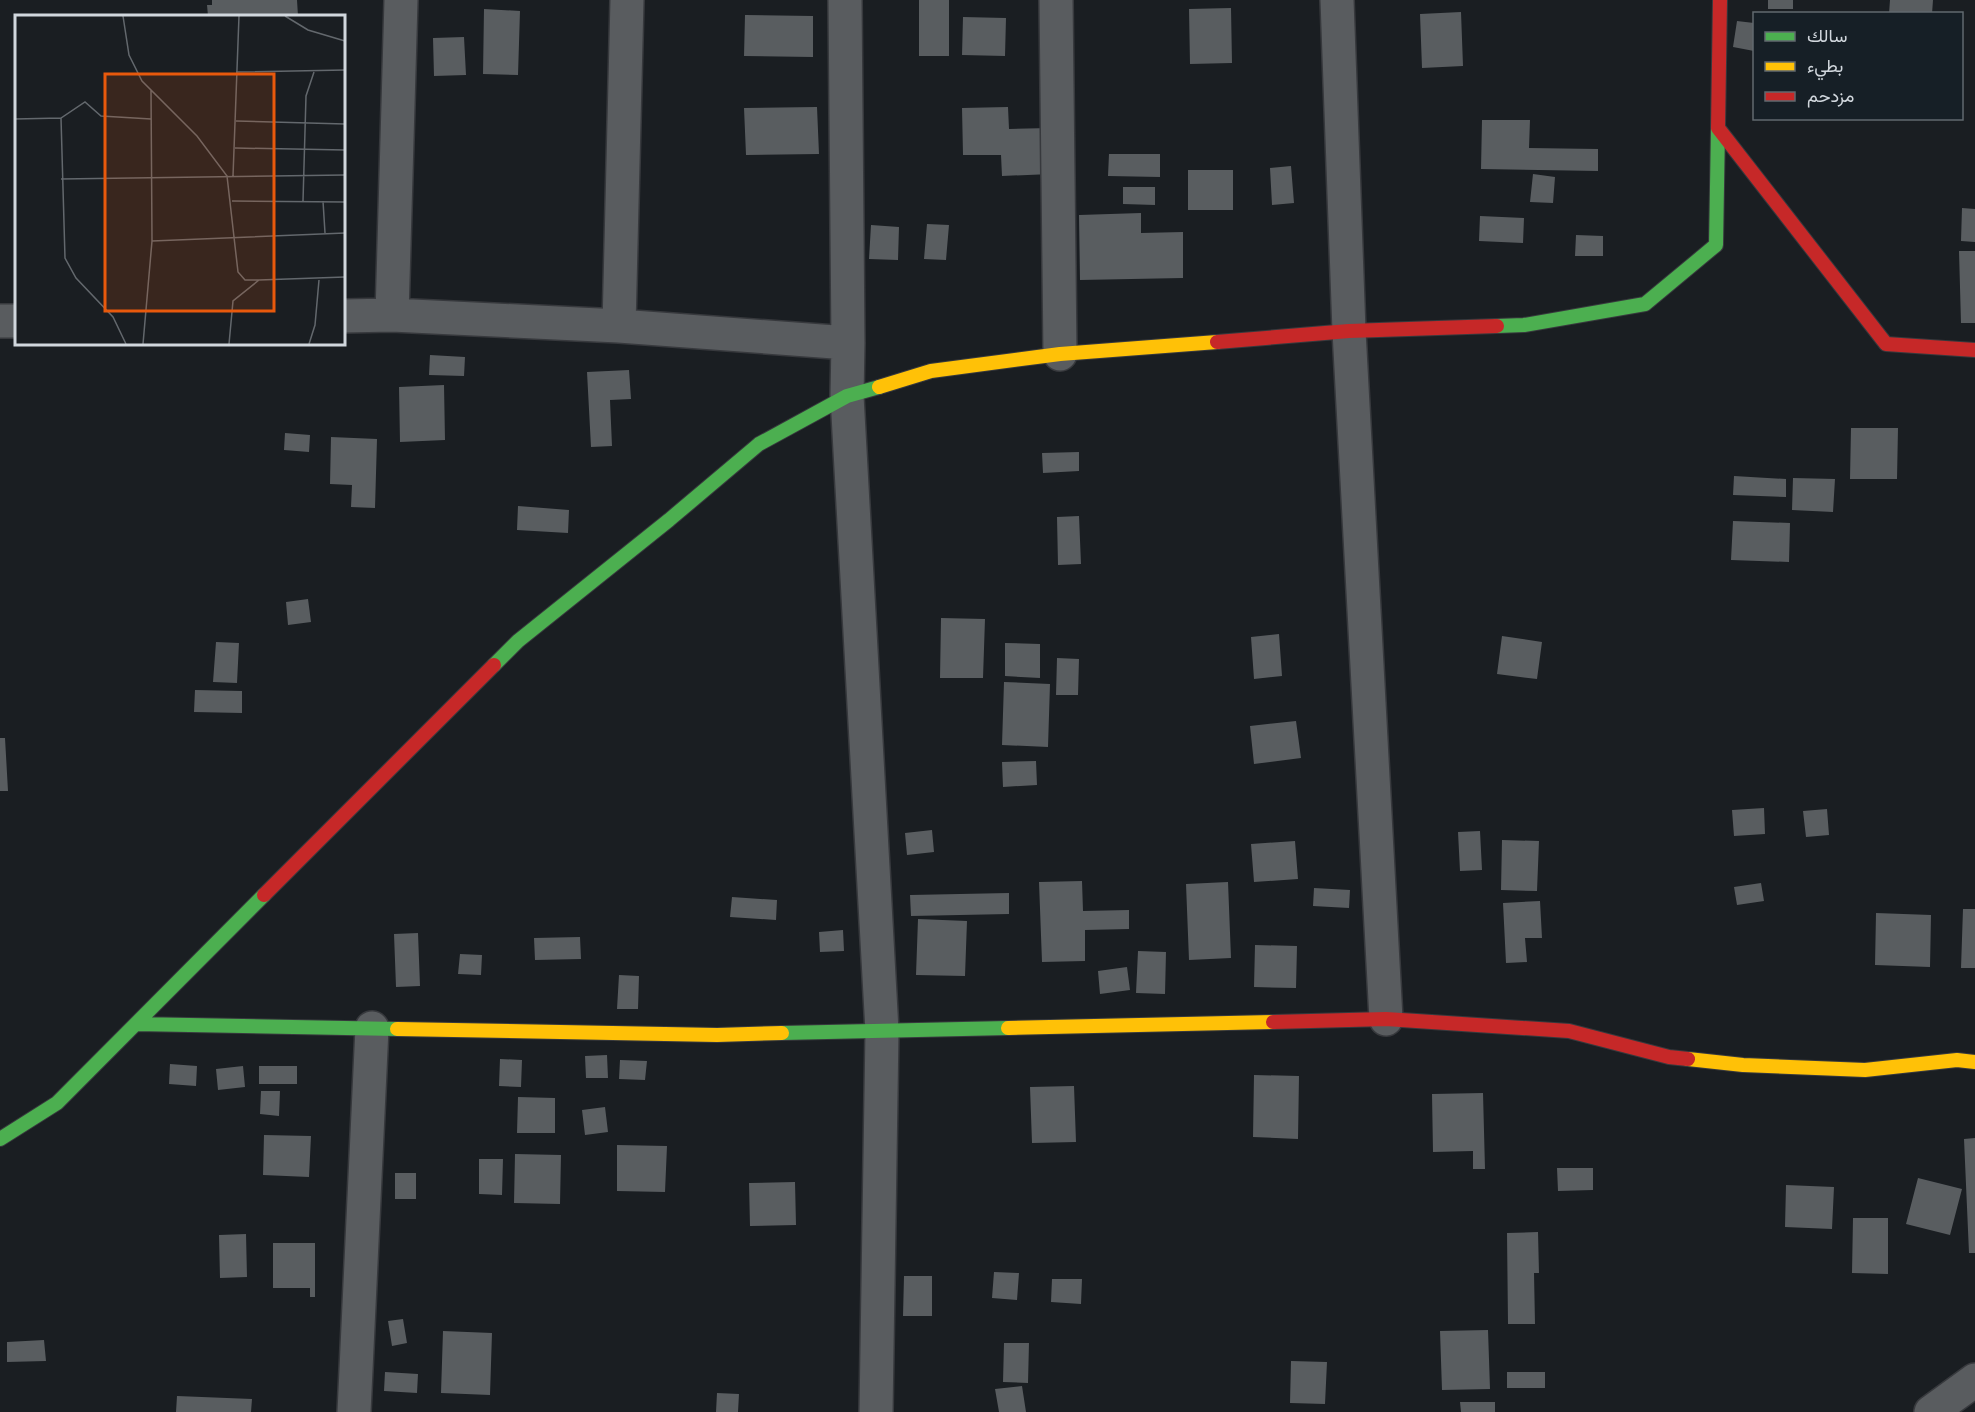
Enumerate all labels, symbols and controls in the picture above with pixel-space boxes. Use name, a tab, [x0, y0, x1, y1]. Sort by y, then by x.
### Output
legend	[1753, 12, 1963, 120]
inset map	[15, 15, 345, 345]
text: سالك	[1807, 25, 1847, 46]
text: بطيء	[1807, 55, 1843, 81]
text: مزدحم	[1807, 85, 1854, 108]

